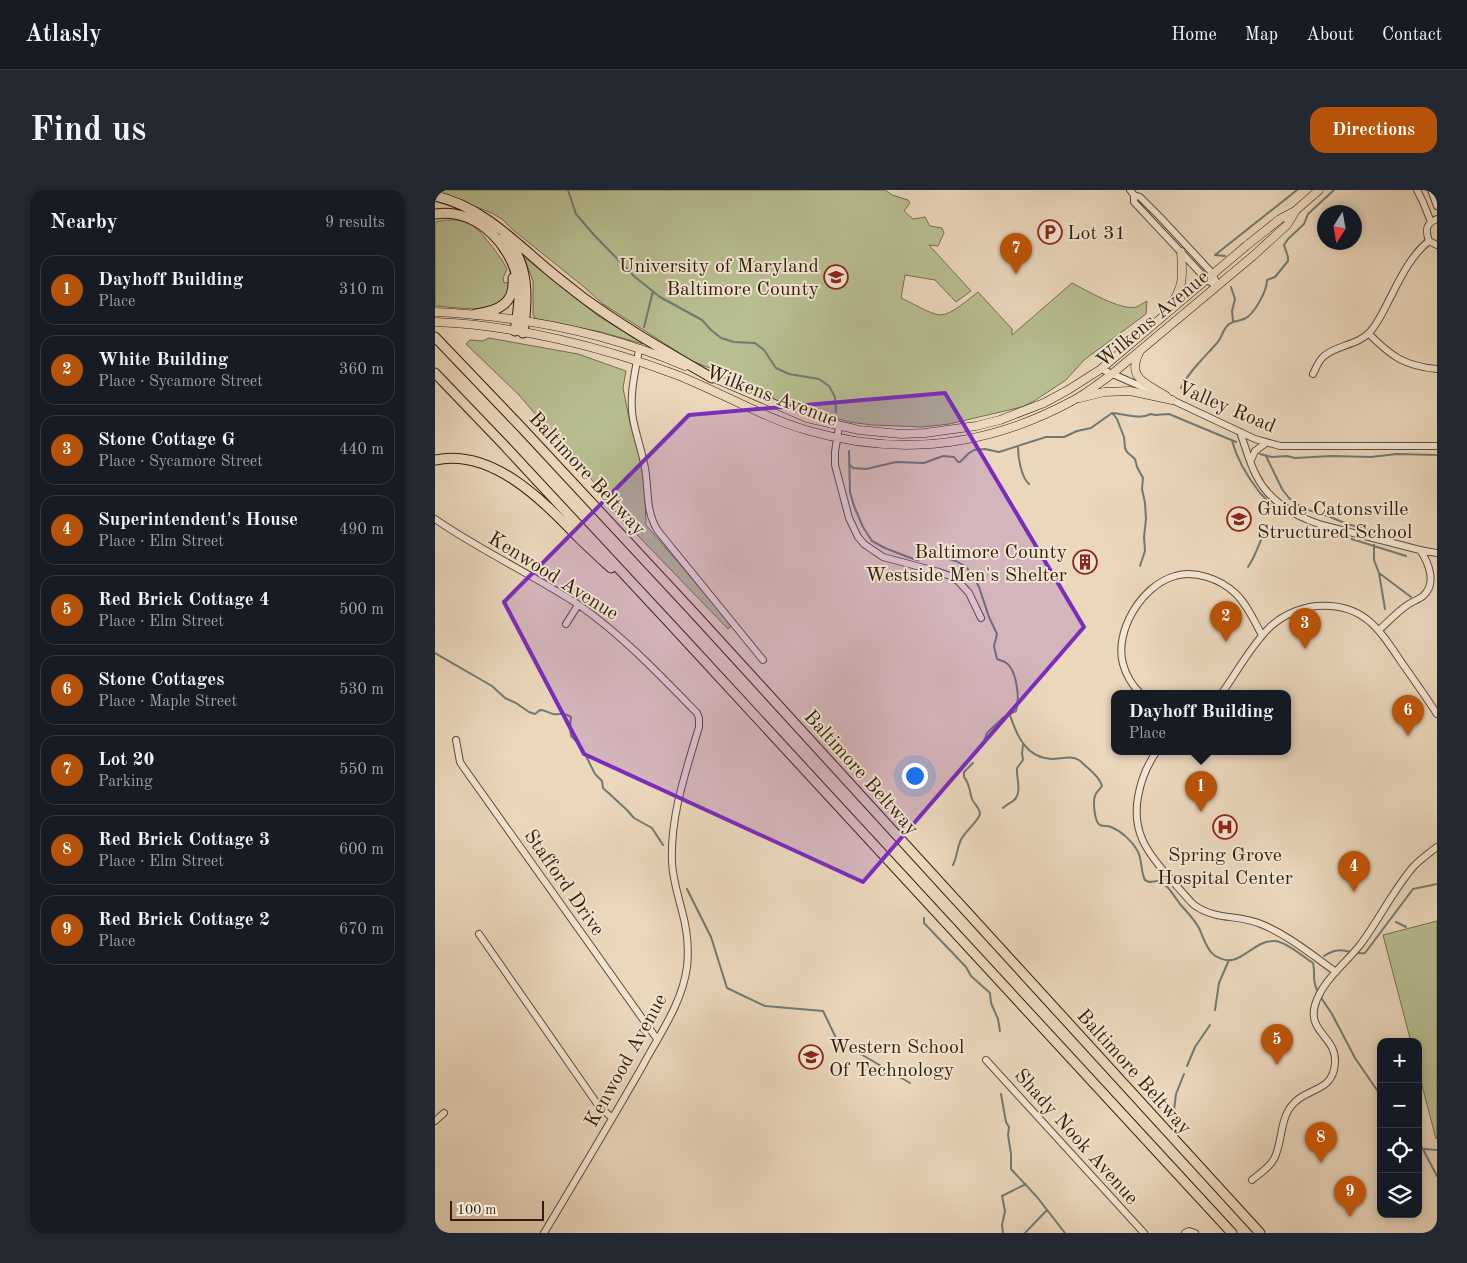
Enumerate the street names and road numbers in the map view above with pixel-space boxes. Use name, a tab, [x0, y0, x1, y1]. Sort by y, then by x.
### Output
street label: Wilkens Avenue	[1093, 267, 1213, 372]
street label: Wilkens Avenue	[703, 363, 840, 431]
street label: Valley Road	[1174, 378, 1278, 437]
street label: Baltimore Beltway	[524, 409, 649, 540]
street label: Kenwood Avenue	[484, 529, 621, 625]
street label: Baltimore Beltway	[799, 707, 922, 840]
street label: Stafford Drive	[519, 826, 607, 940]
street label: Kenwood Avenue	[582, 991, 672, 1131]
street label: Baltimore Beltway	[1072, 1006, 1195, 1139]
street label: Shady Nook Avenue	[1010, 1066, 1141, 1209]

